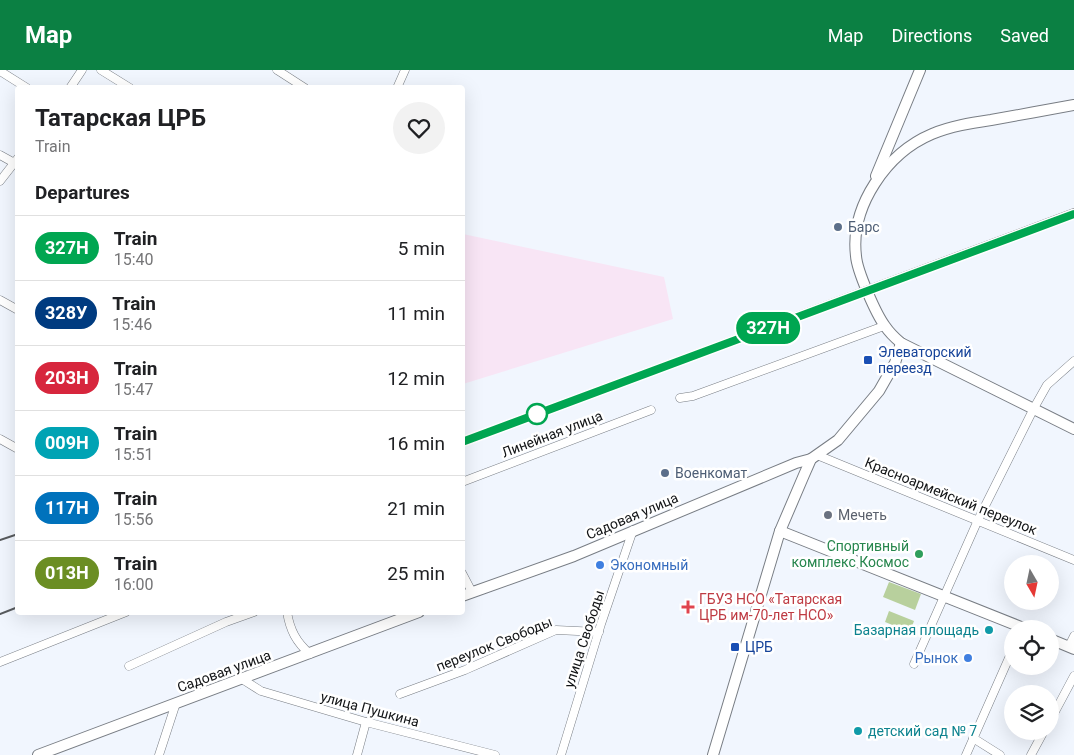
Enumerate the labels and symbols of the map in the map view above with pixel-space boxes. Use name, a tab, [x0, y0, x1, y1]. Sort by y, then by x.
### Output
place label: Барс	[848, 219, 880, 235]
marker: Барс	[832, 221, 844, 233]
line badge: 327Н	[733, 312, 803, 344]
place label: Элеваторский переезд	[878, 344, 972, 376]
marker: Элеваторский переезд	[862, 354, 874, 366]
unlabelled marker	[526, 403, 548, 425]
street label: Линейная улица	[499, 407, 605, 461]
street label: Красноармейский переулок	[863, 454, 1040, 538]
place label: Военкомат	[675, 465, 748, 481]
marker: Военкомат	[659, 467, 671, 479]
street label: Садовая улица	[584, 489, 680, 543]
place label: Мечеть	[838, 507, 887, 523]
marker: Мечеть	[822, 509, 834, 521]
place label: Спортивный комплекс Космос	[792, 538, 909, 570]
marker: Спортивный комплекс Космос	[913, 548, 925, 560]
north arrow	[1004, 555, 1059, 610]
place label: Экономный	[610, 557, 688, 573]
marker: Экономный	[594, 559, 606, 571]
street label: улица Свободы	[561, 588, 607, 690]
place label: ГБУЗ НСО «Татарская ЦРБ им-70-лет НСО»	[699, 591, 842, 623]
marker: ГБУЗ НСО «Татарская ЦРБ им-70-лет НСО»	[681, 600, 695, 614]
street label: переулок Свободы	[434, 613, 554, 675]
place label: Базарная площадь	[854, 622, 979, 638]
marker: Базарная площадь	[983, 624, 995, 636]
place label: ЦРБ	[745, 639, 773, 655]
marker: ЦРБ	[729, 641, 741, 653]
street label: Садовая улица	[175, 647, 273, 695]
place label: Рынок	[915, 650, 958, 666]
marker: Рынок	[962, 652, 974, 664]
street label: улица Пушкина	[319, 688, 421, 730]
place label: детский сад № 7	[868, 723, 977, 739]
marker: детский сад № 7	[852, 725, 864, 737]

